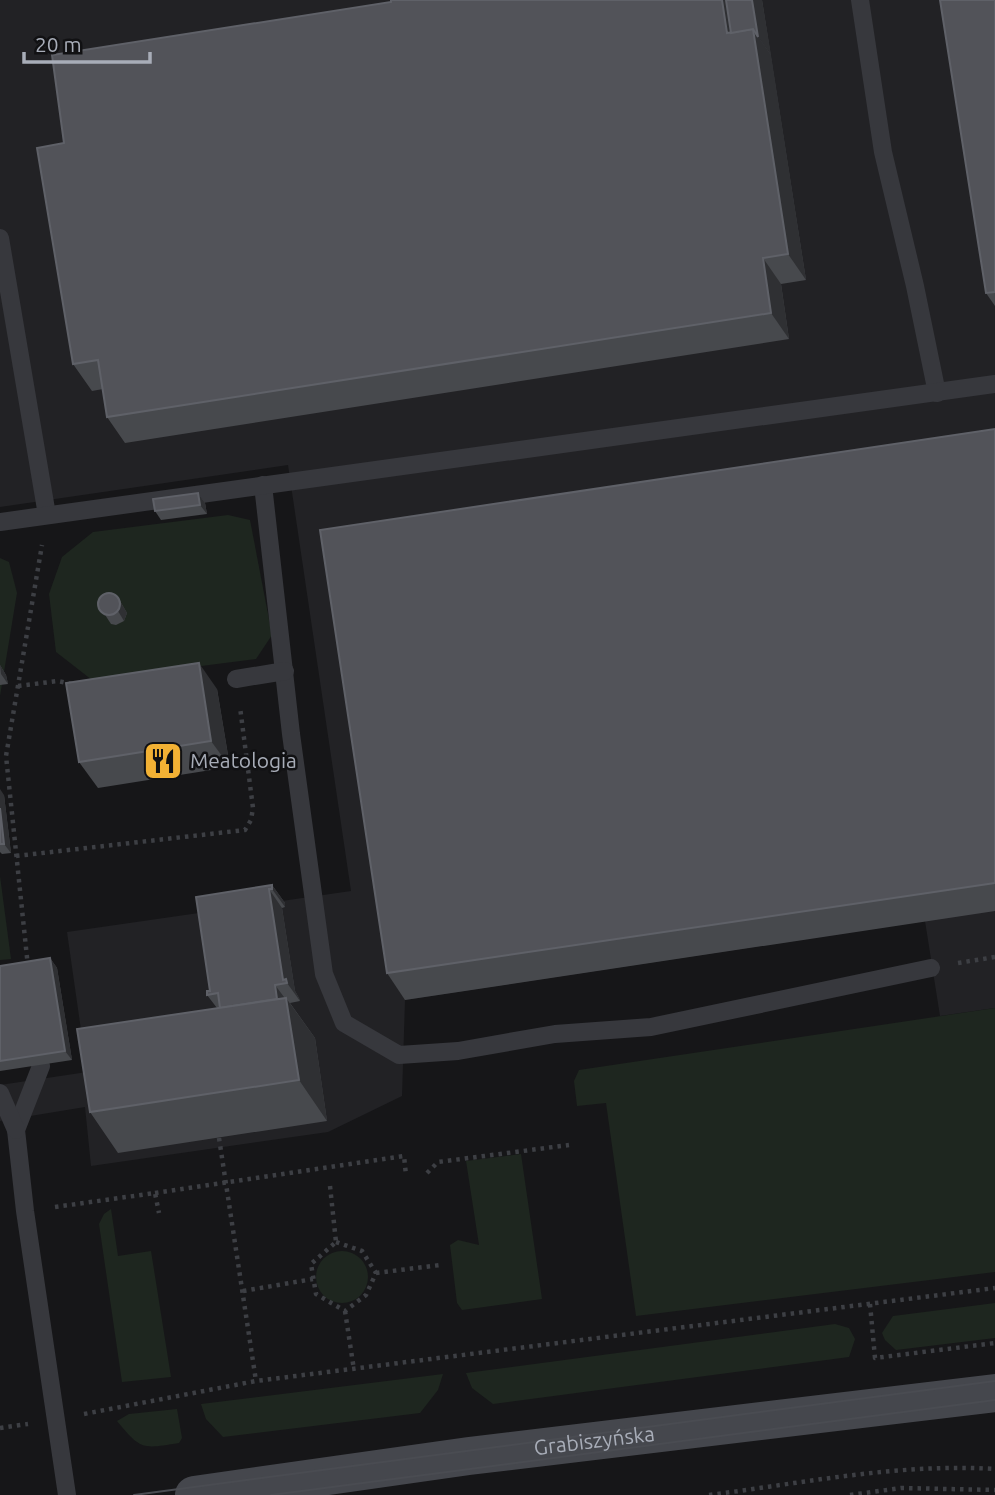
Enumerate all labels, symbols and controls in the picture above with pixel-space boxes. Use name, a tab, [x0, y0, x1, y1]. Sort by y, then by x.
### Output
scale bar	[24, 21, 150, 65]
text: 20 m	[35, 32, 82, 56]
restaurant icon: Meatologia	[142, 740, 184, 782]
place label: Meatologia	[190, 748, 297, 772]
street label: Grabiszyńska	[532, 1421, 656, 1459]

